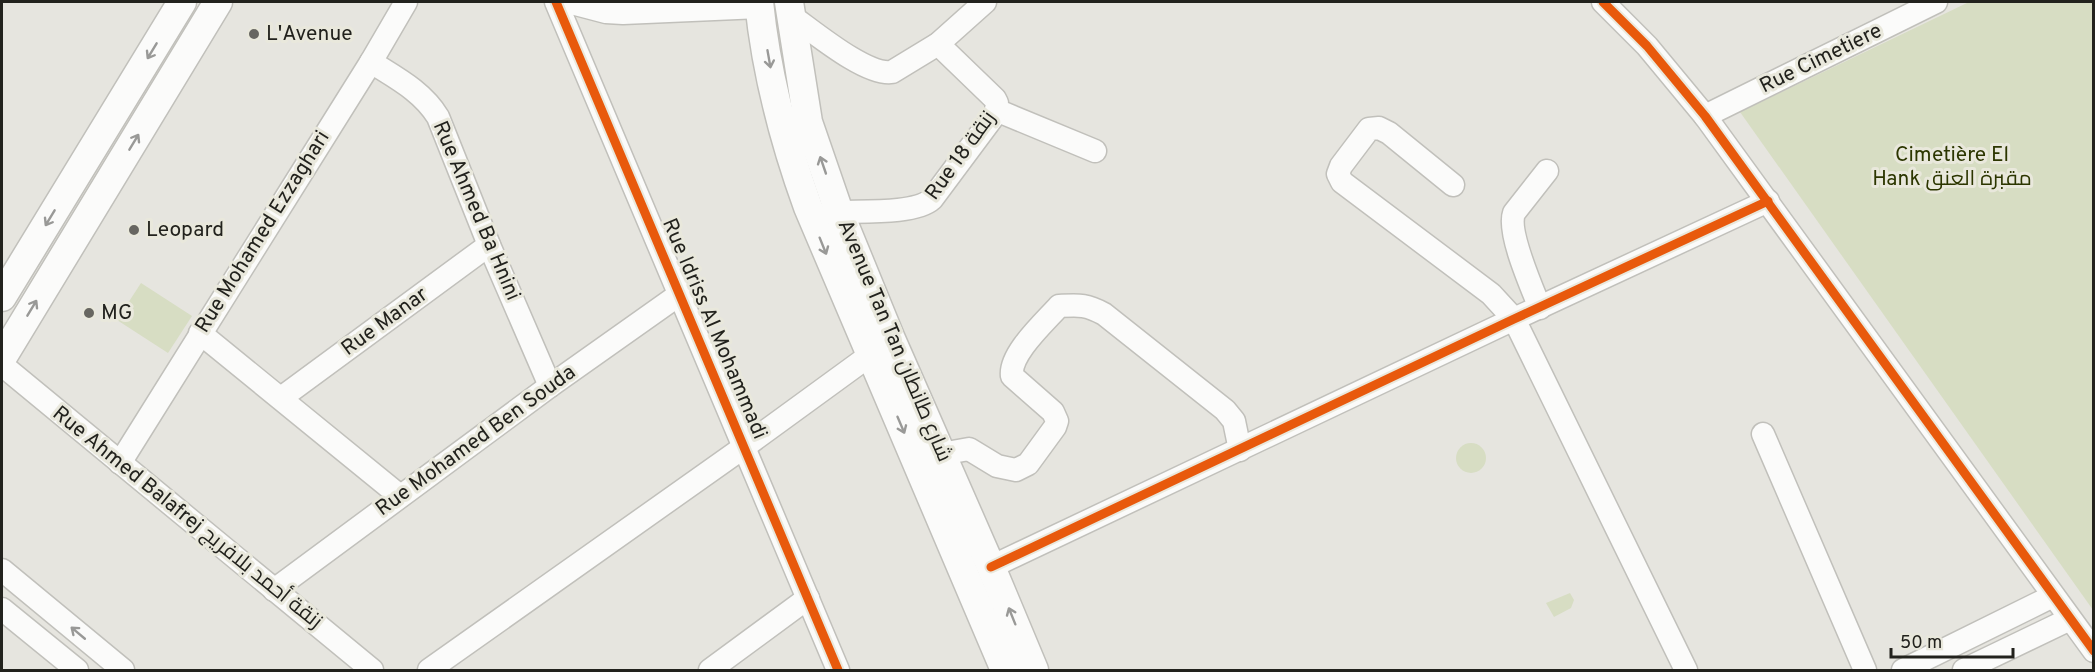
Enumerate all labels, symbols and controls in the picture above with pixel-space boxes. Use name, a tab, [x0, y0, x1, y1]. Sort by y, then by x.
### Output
street label: Rue Cimetiere	[1755, 18, 1887, 100]
place label: L'Avenue	[266, 21, 352, 48]
marker: L'Avenue	[247, 27, 261, 41]
one-way arrow	[145, 42, 157, 59]
one-way arrow	[763, 49, 774, 69]
street label: Rue 18 زنقة	[920, 106, 1002, 206]
street label: Rue Ahmed Ba Hnini	[426, 117, 526, 305]
street label: Rue Mohamed Ezzaghari	[190, 126, 336, 338]
one-way arrow	[127, 133, 140, 150]
park label: Cimetière El Hank مقبرة العنق	[1872, 142, 2032, 193]
one-way arrow	[816, 157, 827, 175]
one-way arrow	[44, 209, 56, 226]
street label: Rue Idriss Al Mohammadi	[655, 214, 773, 444]
street label: Avenue Tan Tan شارع طانطان	[831, 216, 957, 466]
place label: Leopard	[146, 217, 224, 244]
marker: Leopard	[127, 223, 141, 237]
one-way arrow	[818, 236, 829, 255]
street label: Rue Manar	[336, 282, 434, 362]
one-way arrow	[26, 300, 38, 317]
place label: MG	[101, 300, 132, 327]
marker: MG	[82, 306, 96, 320]
street label: Rue Mohamed Ben Souda	[371, 359, 581, 523]
street label: Rue Ahmed Balafrej زنقة أحمد بلافريج	[46, 400, 328, 635]
one-way arrow	[896, 415, 907, 433]
one-way arrow	[1006, 608, 1017, 626]
scale bar	[1891, 621, 2012, 659]
one-way arrow	[70, 627, 86, 640]
text: 50 m	[1900, 632, 1942, 655]

